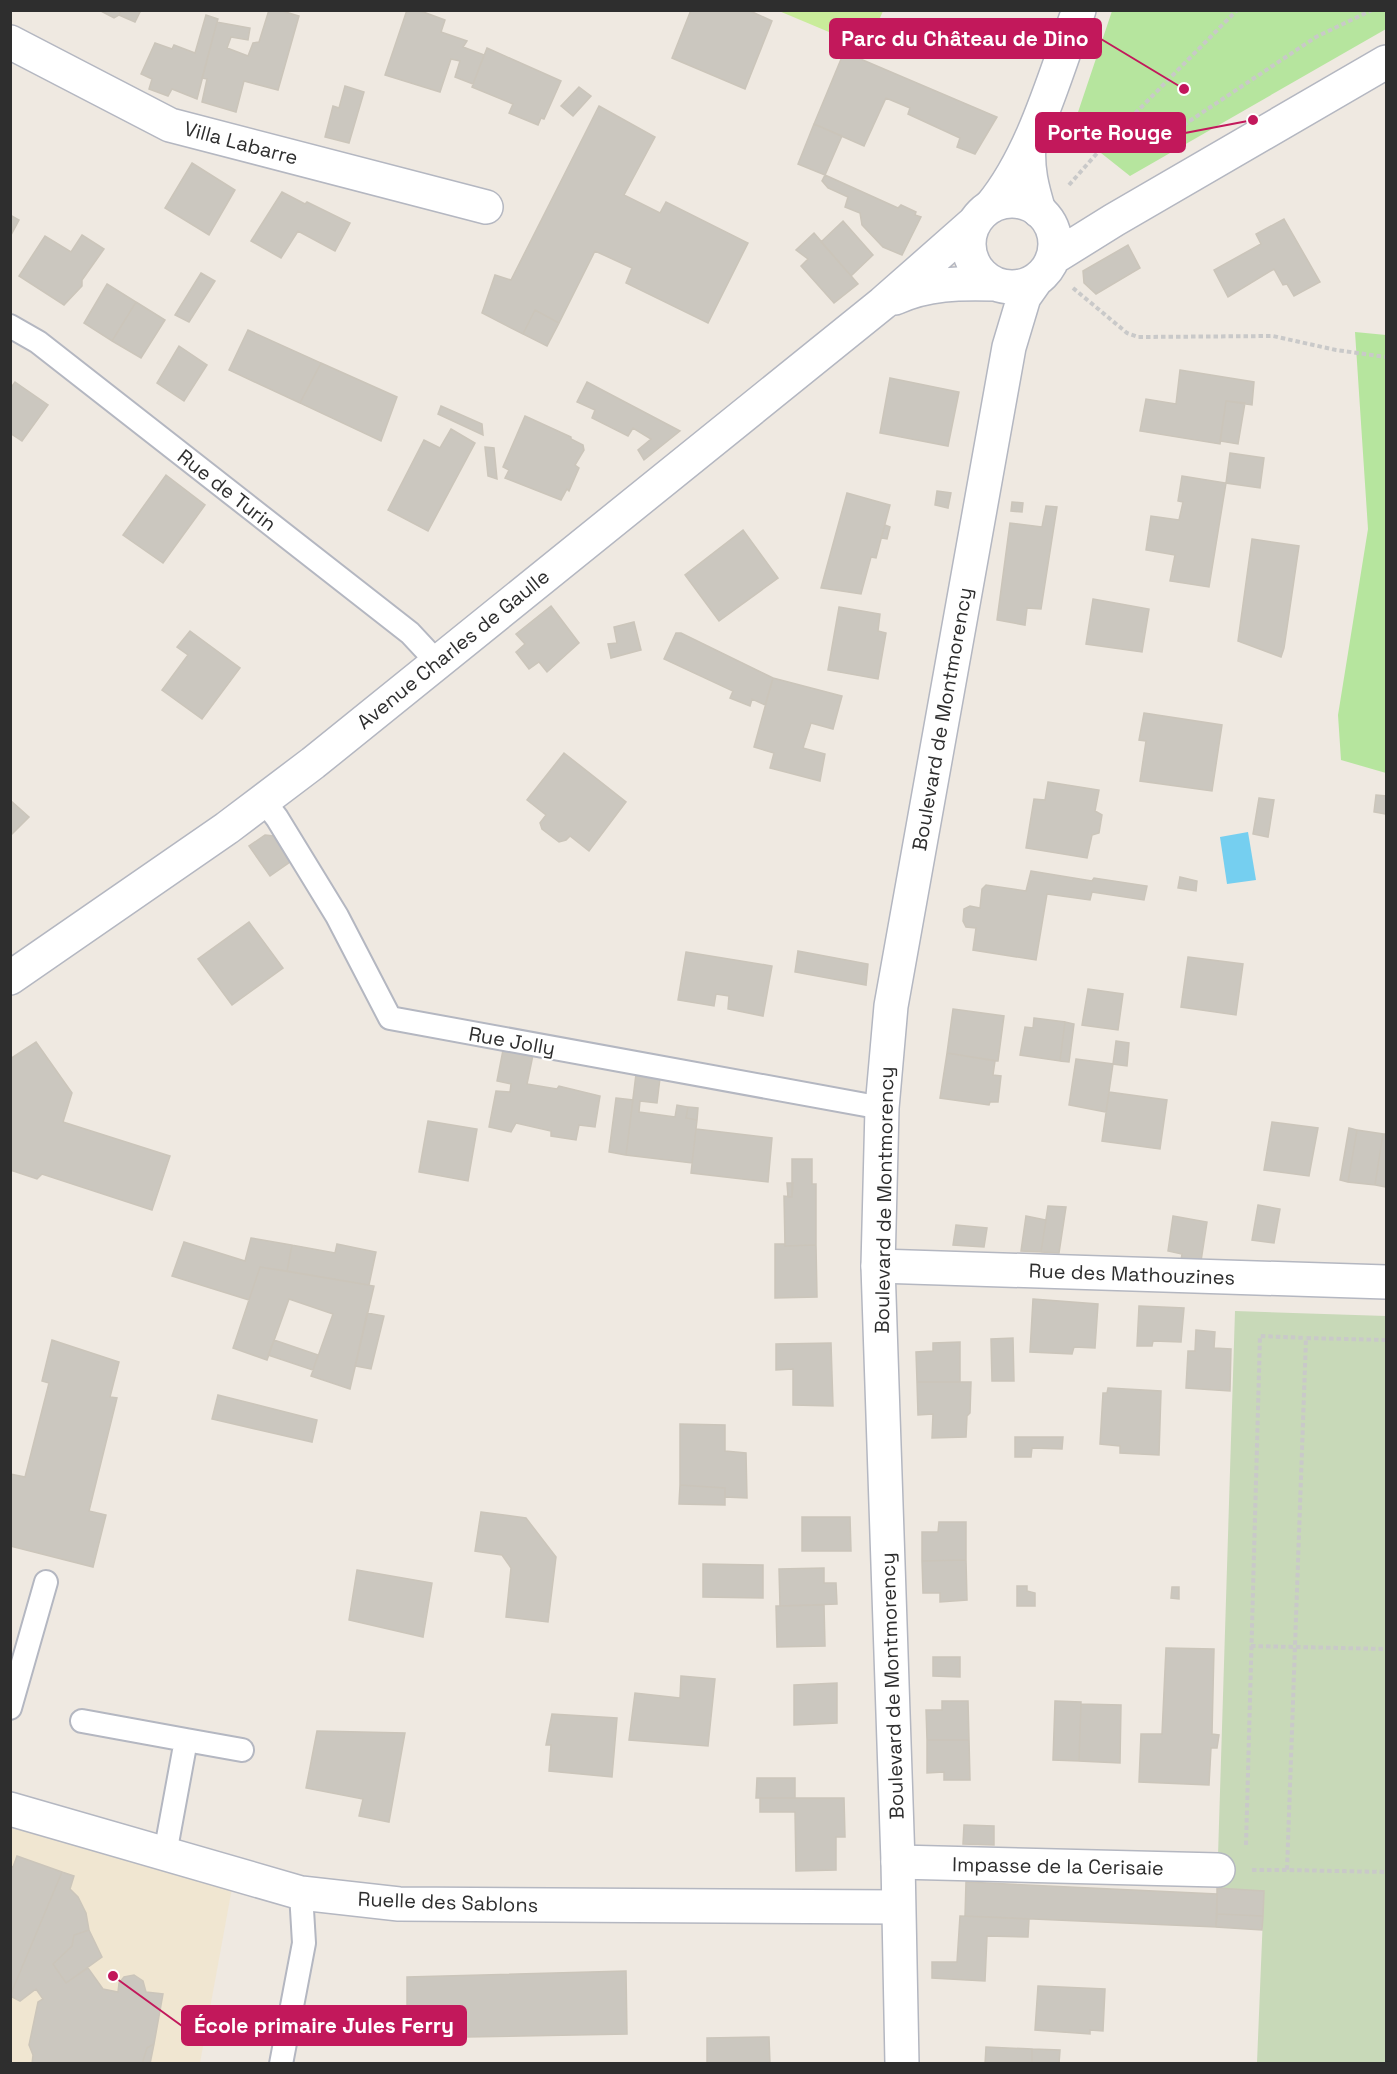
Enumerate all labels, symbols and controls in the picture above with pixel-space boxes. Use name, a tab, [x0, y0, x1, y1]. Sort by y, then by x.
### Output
callout: Parc du Château de Dino	[830, 19, 1101, 58]
text: Parc du Château de Dino	[841, 25, 1089, 52]
callout: Porte Rouge	[1036, 113, 1185, 152]
street label: Villa Labarre	[181, 115, 301, 171]
text: Porte Rouge	[1048, 119, 1172, 146]
street label: Rue de Turin	[172, 443, 282, 537]
street label: Avenue Charles de Gaulle	[351, 563, 555, 735]
street label: Boulevard de Montmorency	[906, 585, 978, 853]
street label: Rue Jolly	[467, 1021, 557, 1061]
street label: Boulevard de Montmorency	[869, 1066, 899, 1334]
street label: Rue des Mathouzines	[1028, 1257, 1236, 1291]
street label: Boulevard de Montmorency	[874, 1552, 910, 1820]
street label: Impasse de la Cerisaie	[952, 1851, 1164, 1881]
street label: Ruelle des Sablons	[357, 1886, 539, 1918]
callout: École primaire Jules Ferry	[182, 2006, 466, 2045]
text: École primaire Jules Ferry	[194, 2012, 454, 2039]

